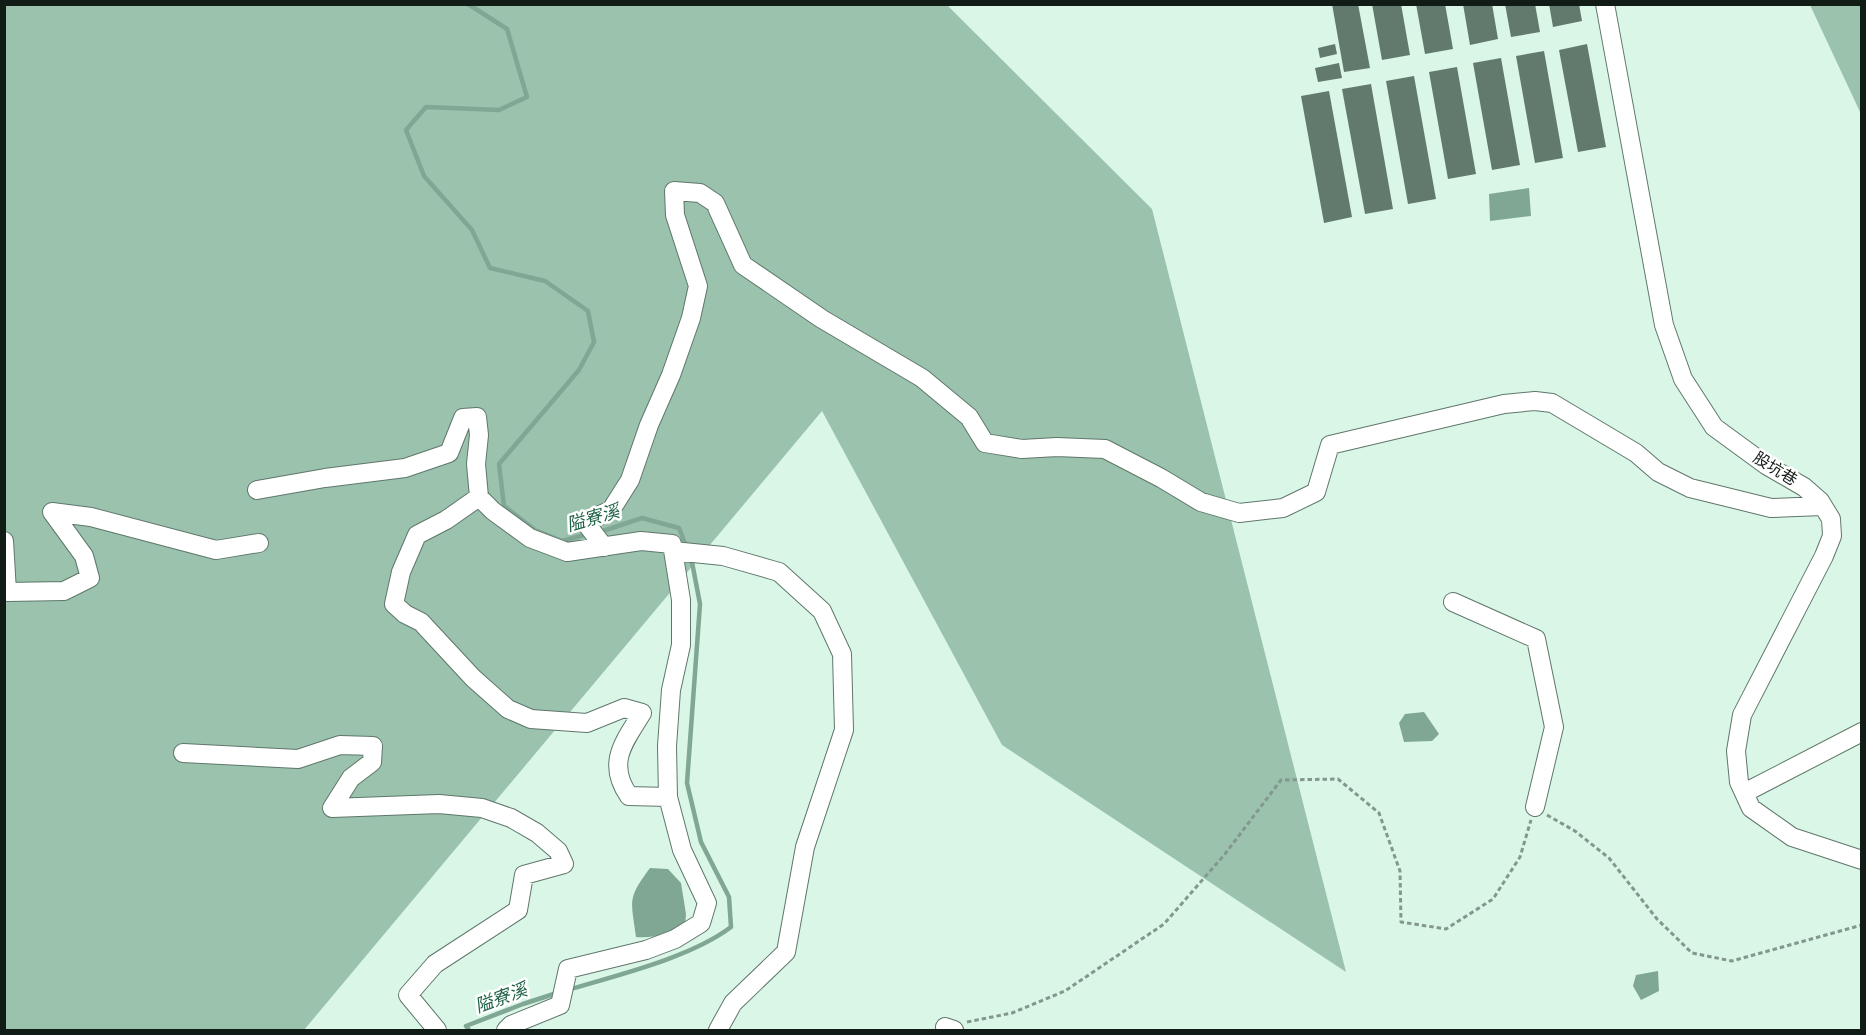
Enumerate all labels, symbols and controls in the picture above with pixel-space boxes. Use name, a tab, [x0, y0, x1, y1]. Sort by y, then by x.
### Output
street label: 股坑巷	[1749, 448, 1801, 490]
water label: 隘寮溪	[564, 499, 625, 536]
water label: 隘寮溪	[472, 977, 533, 1018]

